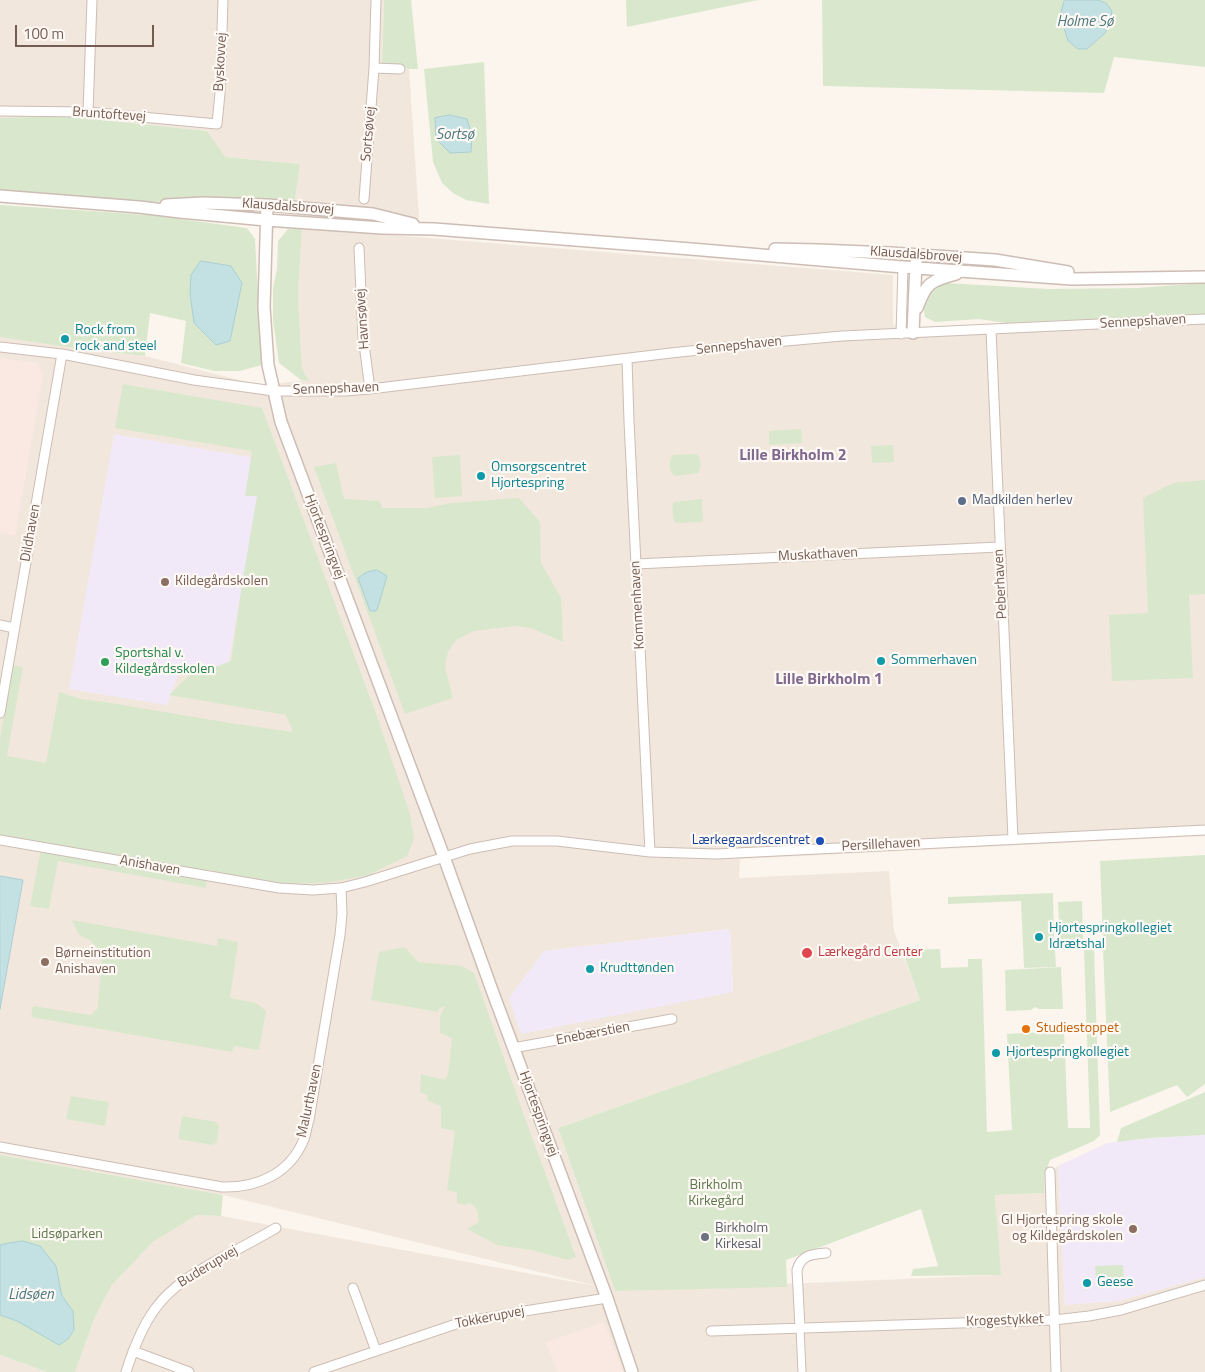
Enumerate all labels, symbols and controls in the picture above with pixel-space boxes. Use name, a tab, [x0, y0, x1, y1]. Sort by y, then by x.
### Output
water label: Holme Sø	[1057, 13, 1113, 31]
scale bar	[18, 15, 156, 47]
text: 100 m	[23, 22, 64, 45]
street label: Byskovvej	[211, 32, 231, 92]
street label: Bruntoftevej	[72, 104, 146, 126]
street label: Sortsøvej	[358, 106, 380, 162]
water label: Sortsø	[436, 126, 474, 144]
street label: Klausdalsbrovej	[241, 195, 335, 219]
street label: Klausdalsbrovej	[869, 243, 963, 267]
street label: Havnsøvej	[352, 288, 374, 350]
street label: Sennepshaven	[1099, 311, 1187, 333]
place label: Rock from rock and steel	[75, 323, 157, 356]
marker: Rock from rock and steel	[59, 333, 71, 345]
street label: Sennepshaven	[695, 333, 783, 359]
street label: Sennepshaven	[293, 379, 379, 399]
district label: Lille Birkholm 2	[739, 446, 847, 466]
place label: Omsorgscentret Hjortespring	[491, 460, 586, 492]
marker: Omsorgscentret Hjortespring	[475, 470, 487, 482]
street label: Hjortespringvej	[300, 492, 348, 582]
place label: Madkilden herlev	[972, 493, 1073, 509]
marker: Madkilden herlev	[956, 495, 968, 507]
street label: Dildhaven	[18, 503, 44, 563]
street label: Muskathaven	[778, 545, 858, 565]
street label: Peberhaven	[991, 548, 1011, 620]
street label: Kommenhaven	[627, 560, 649, 650]
place label: Kildegårdskolen	[175, 574, 268, 590]
marker: Kildegårdskolen	[159, 576, 171, 588]
place label: Sportshal v. Kildegårdsskolen	[115, 646, 215, 679]
place label: Sommerhaven	[891, 653, 977, 669]
marker: Sommerhaven	[875, 655, 887, 667]
marker: Sportshal v. Kildegårdsskolen	[99, 656, 111, 668]
district label: Lille Birkholm 1	[775, 670, 883, 690]
place label: Lærkegaardscentret	[692, 833, 810, 849]
marker: Lærkegaardscentret	[814, 835, 826, 847]
street label: Persillehaven	[841, 835, 921, 855]
street label: Anishaven	[118, 852, 182, 880]
place label: Hjortespringkollegiet Idrætshal	[1049, 921, 1172, 954]
marker: Hjortespringkollegiet Idrætshal	[1033, 931, 1045, 943]
place label: Lærkegård Center	[818, 945, 923, 961]
place label: Børneinstitution Anishaven	[55, 946, 151, 979]
marker: Lærkegård Center	[800, 946, 814, 960]
marker: Børneinstitution Anishaven	[39, 956, 51, 968]
place label: Krudttønden	[600, 961, 674, 977]
marker: Krudttønden	[584, 963, 596, 975]
street label: Enebærstien	[555, 1019, 631, 1049]
place label: Studiestoppet	[1036, 1021, 1119, 1037]
marker: Studiestoppet	[1020, 1023, 1032, 1035]
place label: Hjortespringkollegiet	[1006, 1045, 1129, 1061]
marker: Hjortespringkollegiet	[990, 1047, 1002, 1059]
street label: Malurthaven	[294, 1063, 326, 1139]
street label: Hjortespringvej	[515, 1069, 561, 1159]
park label: Birkholm Kirkegård	[688, 1178, 744, 1210]
place label: Gl Hjortespring skole og Kildegårdskolen	[1001, 1213, 1123, 1246]
place label: Birkholm Kirkesal	[715, 1221, 768, 1254]
marker: Gl Hjortespring skole og Kildegårdskolen	[1127, 1223, 1139, 1235]
park label: Lidsøparken	[31, 1227, 103, 1243]
marker: Birkholm Kirkesal	[699, 1231, 711, 1243]
street label: Buderupvej	[175, 1243, 241, 1291]
place label: Geese	[1097, 1275, 1133, 1291]
marker: Geese	[1081, 1277, 1093, 1289]
water label: Lidsøen	[8, 1286, 54, 1304]
street label: Tokkerupvej	[454, 1303, 526, 1333]
street label: Krogestykket	[966, 1311, 1044, 1331]

